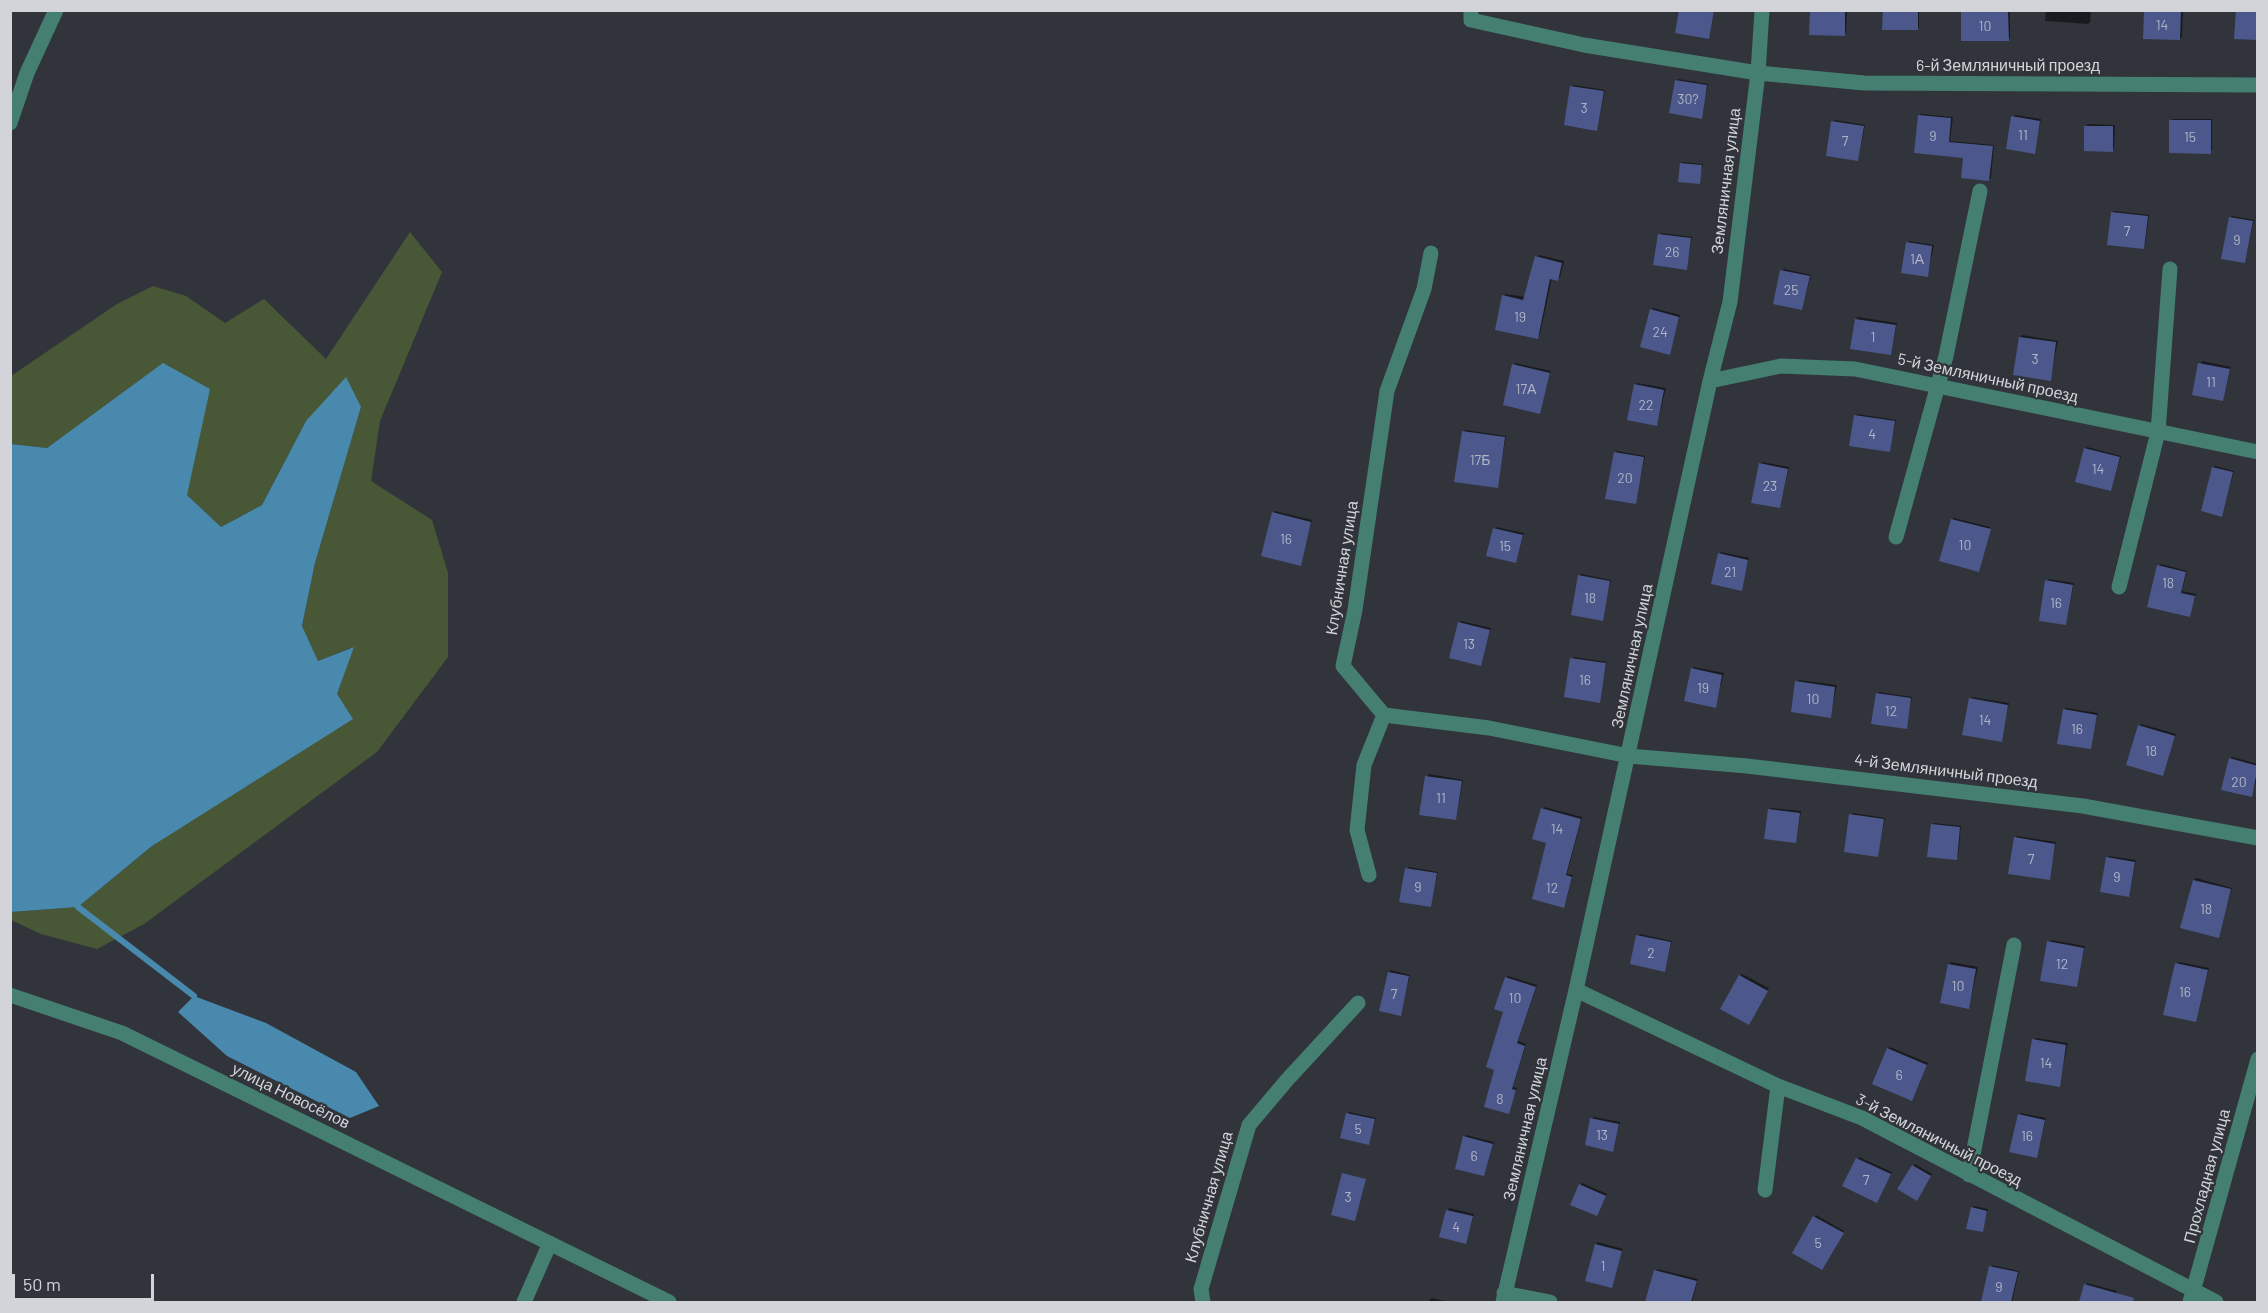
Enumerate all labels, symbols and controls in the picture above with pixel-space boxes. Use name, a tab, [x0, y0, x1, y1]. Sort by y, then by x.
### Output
house number: 14	[2156, 17, 2168, 33]
house number: 10	[1979, 18, 1991, 34]
street label: 6-й Земляничный проезд	[1916, 56, 2100, 76]
house number: 30?	[1677, 91, 1699, 107]
house number: 3	[1580, 100, 1588, 116]
street label: Земляничная улица	[1707, 107, 1745, 255]
house number: 11	[2018, 127, 2028, 143]
house number: 9	[1929, 128, 1937, 144]
house number: 15	[2184, 129, 2196, 145]
house number: 7	[1842, 133, 1848, 149]
house number: 7	[2124, 223, 2130, 239]
house number: 9	[2233, 232, 2241, 248]
house number: 26	[1665, 244, 1679, 260]
house number: 1А	[1910, 251, 1924, 267]
house number: 25	[1784, 282, 1798, 298]
house number: 19	[1514, 309, 1526, 325]
house number: 24	[1652, 324, 1668, 340]
house number: 1	[1871, 329, 1875, 345]
street label: 5-й Земляничный проезд	[1896, 349, 2080, 407]
house number: 3	[2031, 351, 2039, 367]
house number: 11	[2206, 374, 2216, 390]
house number: 17А	[1516, 381, 1536, 397]
house number: 22	[1638, 397, 1654, 413]
house number: 4	[1868, 426, 1876, 442]
house number: 17Б	[1470, 452, 1490, 468]
house number: 14	[2092, 461, 2104, 477]
house number: 20	[1617, 470, 1633, 486]
house number: 23	[1763, 478, 1777, 494]
street label: Клубничная улица	[1322, 499, 1362, 637]
house number: 16	[1280, 531, 1292, 547]
house number: 10	[1959, 537, 1971, 553]
house number: 15	[1499, 538, 1511, 554]
house number: 21	[1724, 564, 1736, 580]
house number: 18	[2162, 575, 2174, 591]
street label: Земляничная улица	[1607, 582, 1657, 730]
house number: 18	[1584, 590, 1596, 606]
house number: 16	[2050, 595, 2062, 611]
house number: 13	[1463, 636, 1475, 652]
house number: 16	[1579, 672, 1591, 688]
house number: 19	[1697, 680, 1709, 696]
house number: 10	[1807, 691, 1819, 707]
house number: 12	[1885, 703, 1897, 719]
house number: 14	[1979, 712, 1991, 728]
house number: 16	[2071, 721, 2083, 737]
house number: 18	[2145, 743, 2157, 759]
street label: 4-й Земляничный проезд	[1853, 750, 2039, 792]
house number: 20	[2231, 774, 2247, 790]
house number: 11	[1436, 790, 1446, 806]
house number: 14	[1551, 821, 1563, 837]
house number: 7	[2028, 851, 2034, 867]
house number: 9	[2113, 869, 2121, 885]
house number: 9	[1414, 879, 1422, 895]
house number: 12	[1546, 880, 1558, 896]
house number: 18	[2200, 901, 2212, 917]
house number: 2	[1647, 945, 1655, 961]
house number: 12	[2056, 956, 2068, 972]
house number: 10	[1952, 978, 1964, 994]
house number: 16	[2179, 984, 2191, 1000]
house number: 7	[1391, 986, 1397, 1002]
house number: 10	[1509, 990, 1521, 1006]
street label: Земляничная улица	[1499, 1055, 1551, 1203]
house number: 14	[2040, 1055, 2052, 1071]
street label: улица Новосёлов	[229, 1059, 353, 1133]
house number: 6	[1895, 1067, 1903, 1083]
street label: 3-й Земляничный проезд	[1853, 1090, 2025, 1190]
house number: 8	[1496, 1091, 1504, 1107]
street label: Прохладная улица	[2180, 1107, 2234, 1245]
house number: 5	[1354, 1121, 1362, 1137]
house number: 13	[1596, 1127, 1608, 1143]
house number: 16	[2021, 1128, 2033, 1144]
street label: Клубничная улица	[1181, 1129, 1237, 1265]
house number: 6	[1470, 1148, 1478, 1164]
house number: 7	[1863, 1172, 1869, 1188]
house number: 3	[1344, 1189, 1352, 1205]
house number: 4	[1452, 1219, 1460, 1235]
house number: 5	[1814, 1235, 1822, 1251]
house number: 1	[1601, 1258, 1605, 1274]
scale bar	[15, 1262, 158, 1300]
text: 50 m	[23, 1273, 61, 1295]
house number: 9	[1995, 1279, 2003, 1295]

